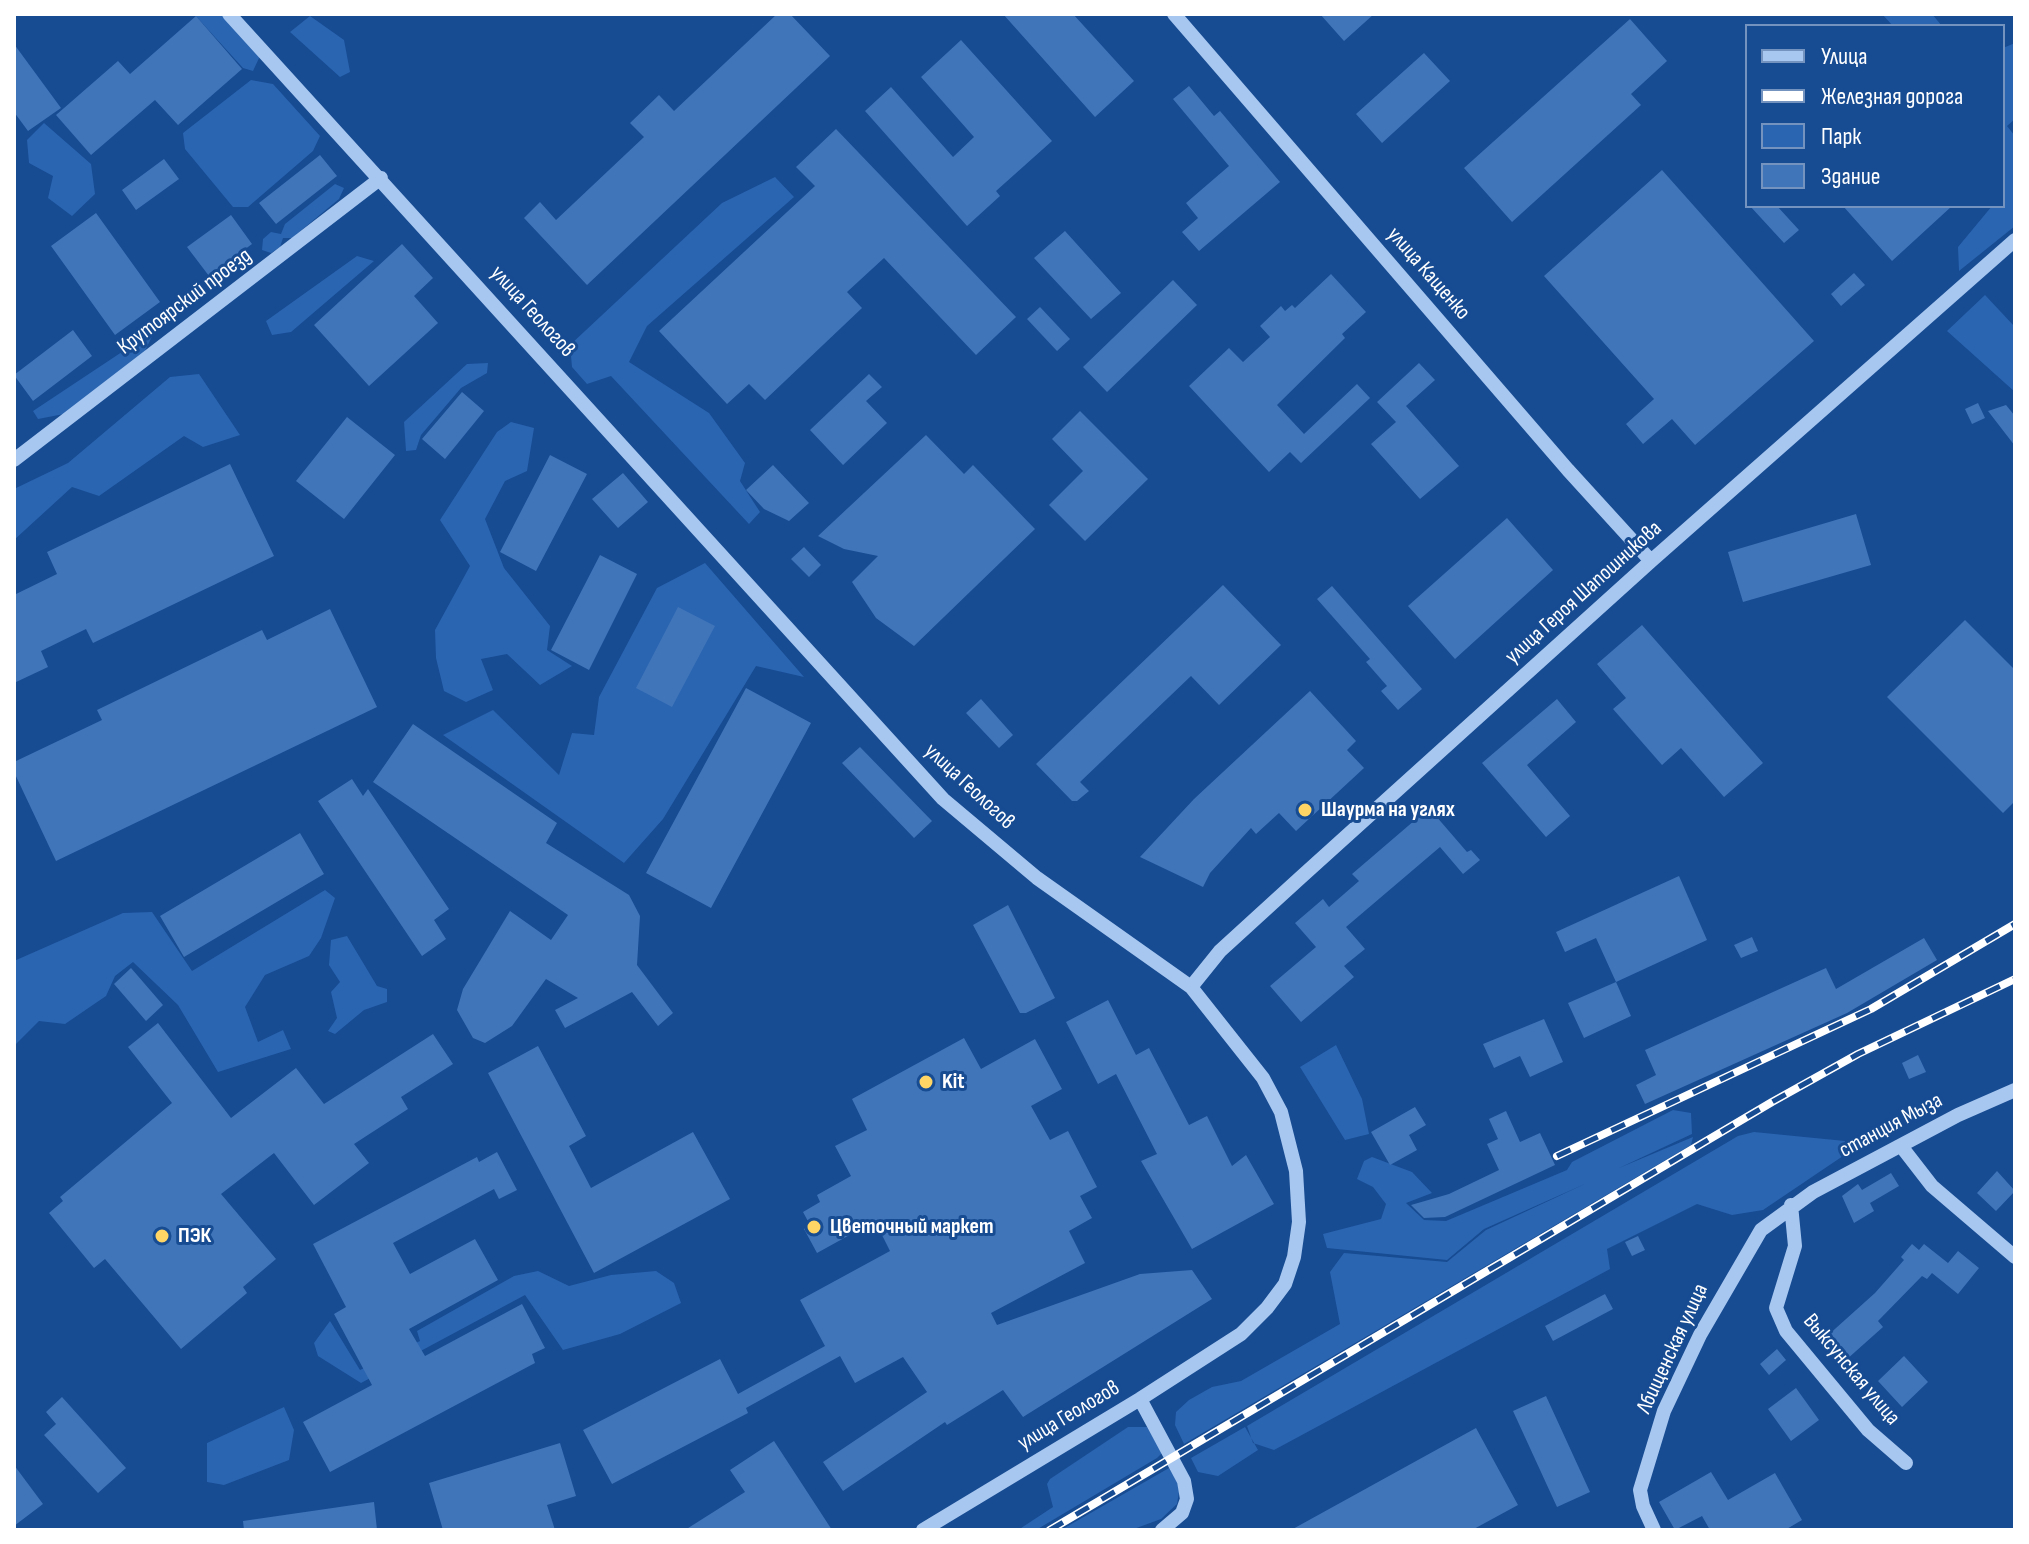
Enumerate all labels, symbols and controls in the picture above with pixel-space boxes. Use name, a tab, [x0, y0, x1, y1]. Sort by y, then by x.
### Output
legend	[1745, 24, 2005, 208]
text: Улица	[1821, 42, 1867, 71]
text: Железная дорога	[1821, 82, 1963, 111]
text: Парк	[1821, 122, 1861, 151]
text: Здание	[1821, 162, 1880, 191]
street label: улица Кащенко	[1381, 222, 1475, 326]
street label: Крутоярский проезд	[113, 243, 257, 361]
street label: улица Геологов	[484, 261, 580, 363]
street label: улица Героя Шапошникова	[1500, 516, 1668, 670]
street label: улица Геологов	[918, 738, 1020, 836]
place label: Шаурма на углях	[1321, 797, 1455, 823]
marker: Шаурма на углях	[1296, 801, 1314, 819]
place label: Kit	[942, 1069, 965, 1095]
marker: Kit	[917, 1073, 935, 1091]
street label: станция Мыза	[1835, 1088, 1947, 1164]
place label: Цветочный маркет	[830, 1214, 994, 1240]
marker: Цветочный маркет	[805, 1218, 823, 1236]
place label: ПЭК	[178, 1223, 211, 1249]
marker: ПЭК	[153, 1227, 171, 1245]
street label: Лбищенская улица	[1631, 1280, 1715, 1418]
street label: Выксунская улица	[1797, 1309, 1905, 1431]
street label: улица Геологов	[1013, 1375, 1125, 1457]

